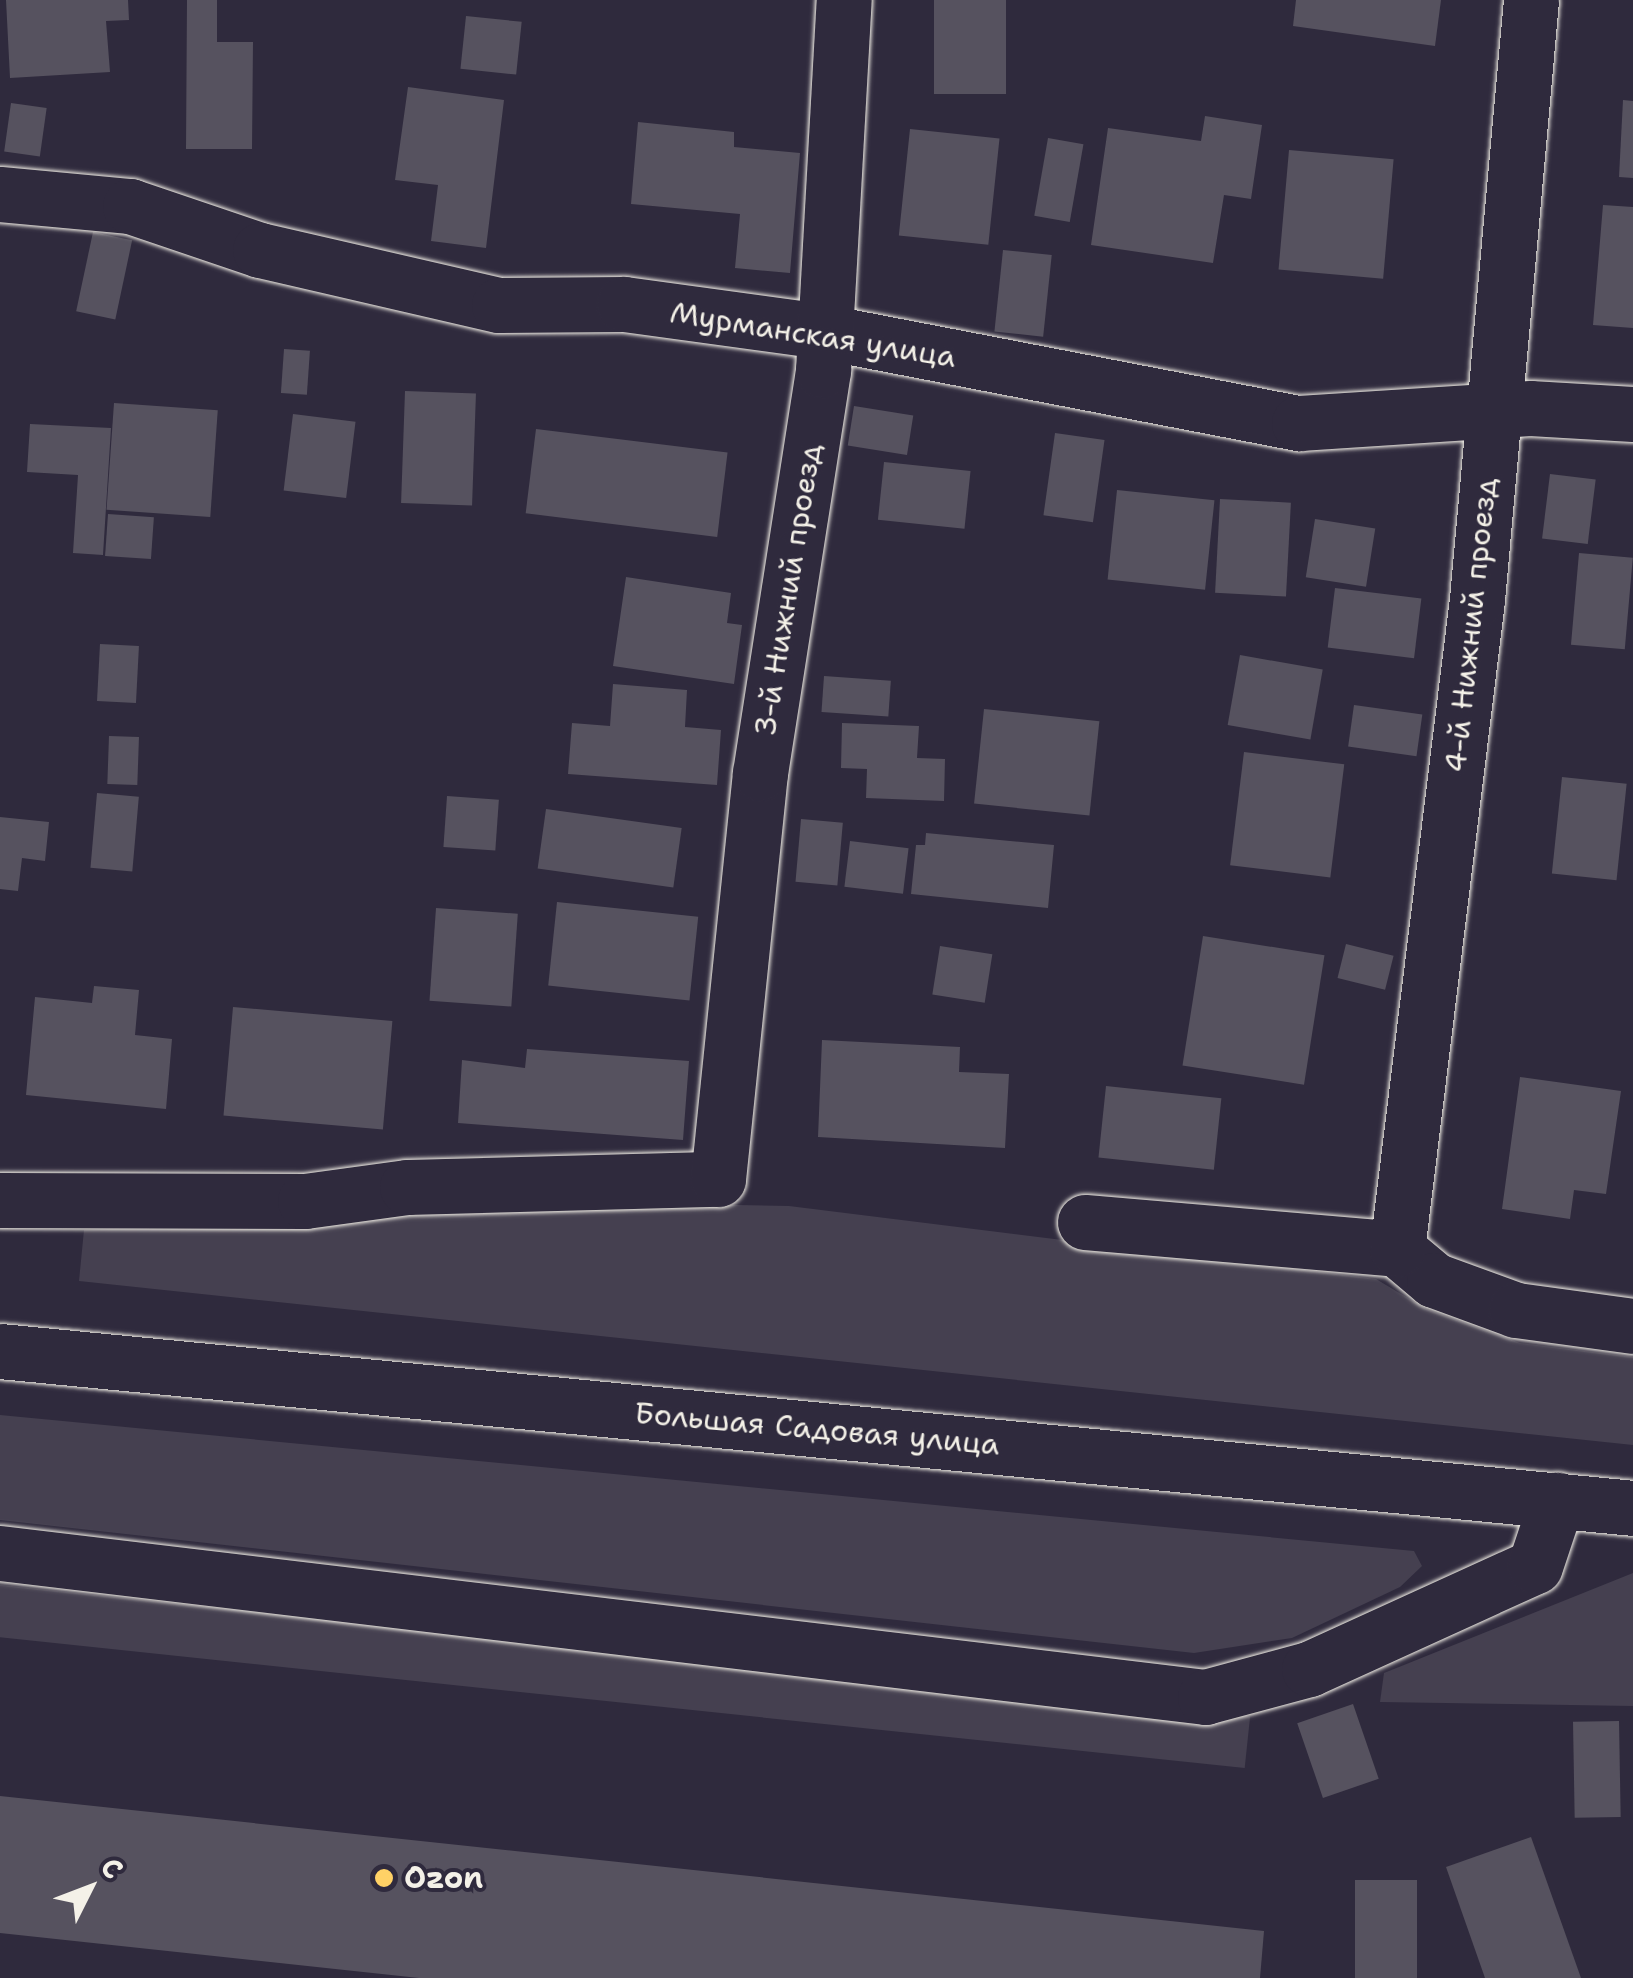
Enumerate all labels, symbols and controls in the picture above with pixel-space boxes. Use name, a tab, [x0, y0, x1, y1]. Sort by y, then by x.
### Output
street label: Мурманская улица	[668, 295, 958, 375]
street label: 3-й Нижний проезд	[747, 441, 829, 739]
street label: 4-й Нижний проезд	[1438, 476, 1504, 774]
street label: Большая Садовая улица	[633, 1395, 1001, 1463]
north arrow	[40, 1838, 140, 1938]
text: С	[92, 1849, 132, 1887]
place label: Ozon	[404, 1860, 483, 1896]
marker: Ozon	[373, 1867, 395, 1889]

